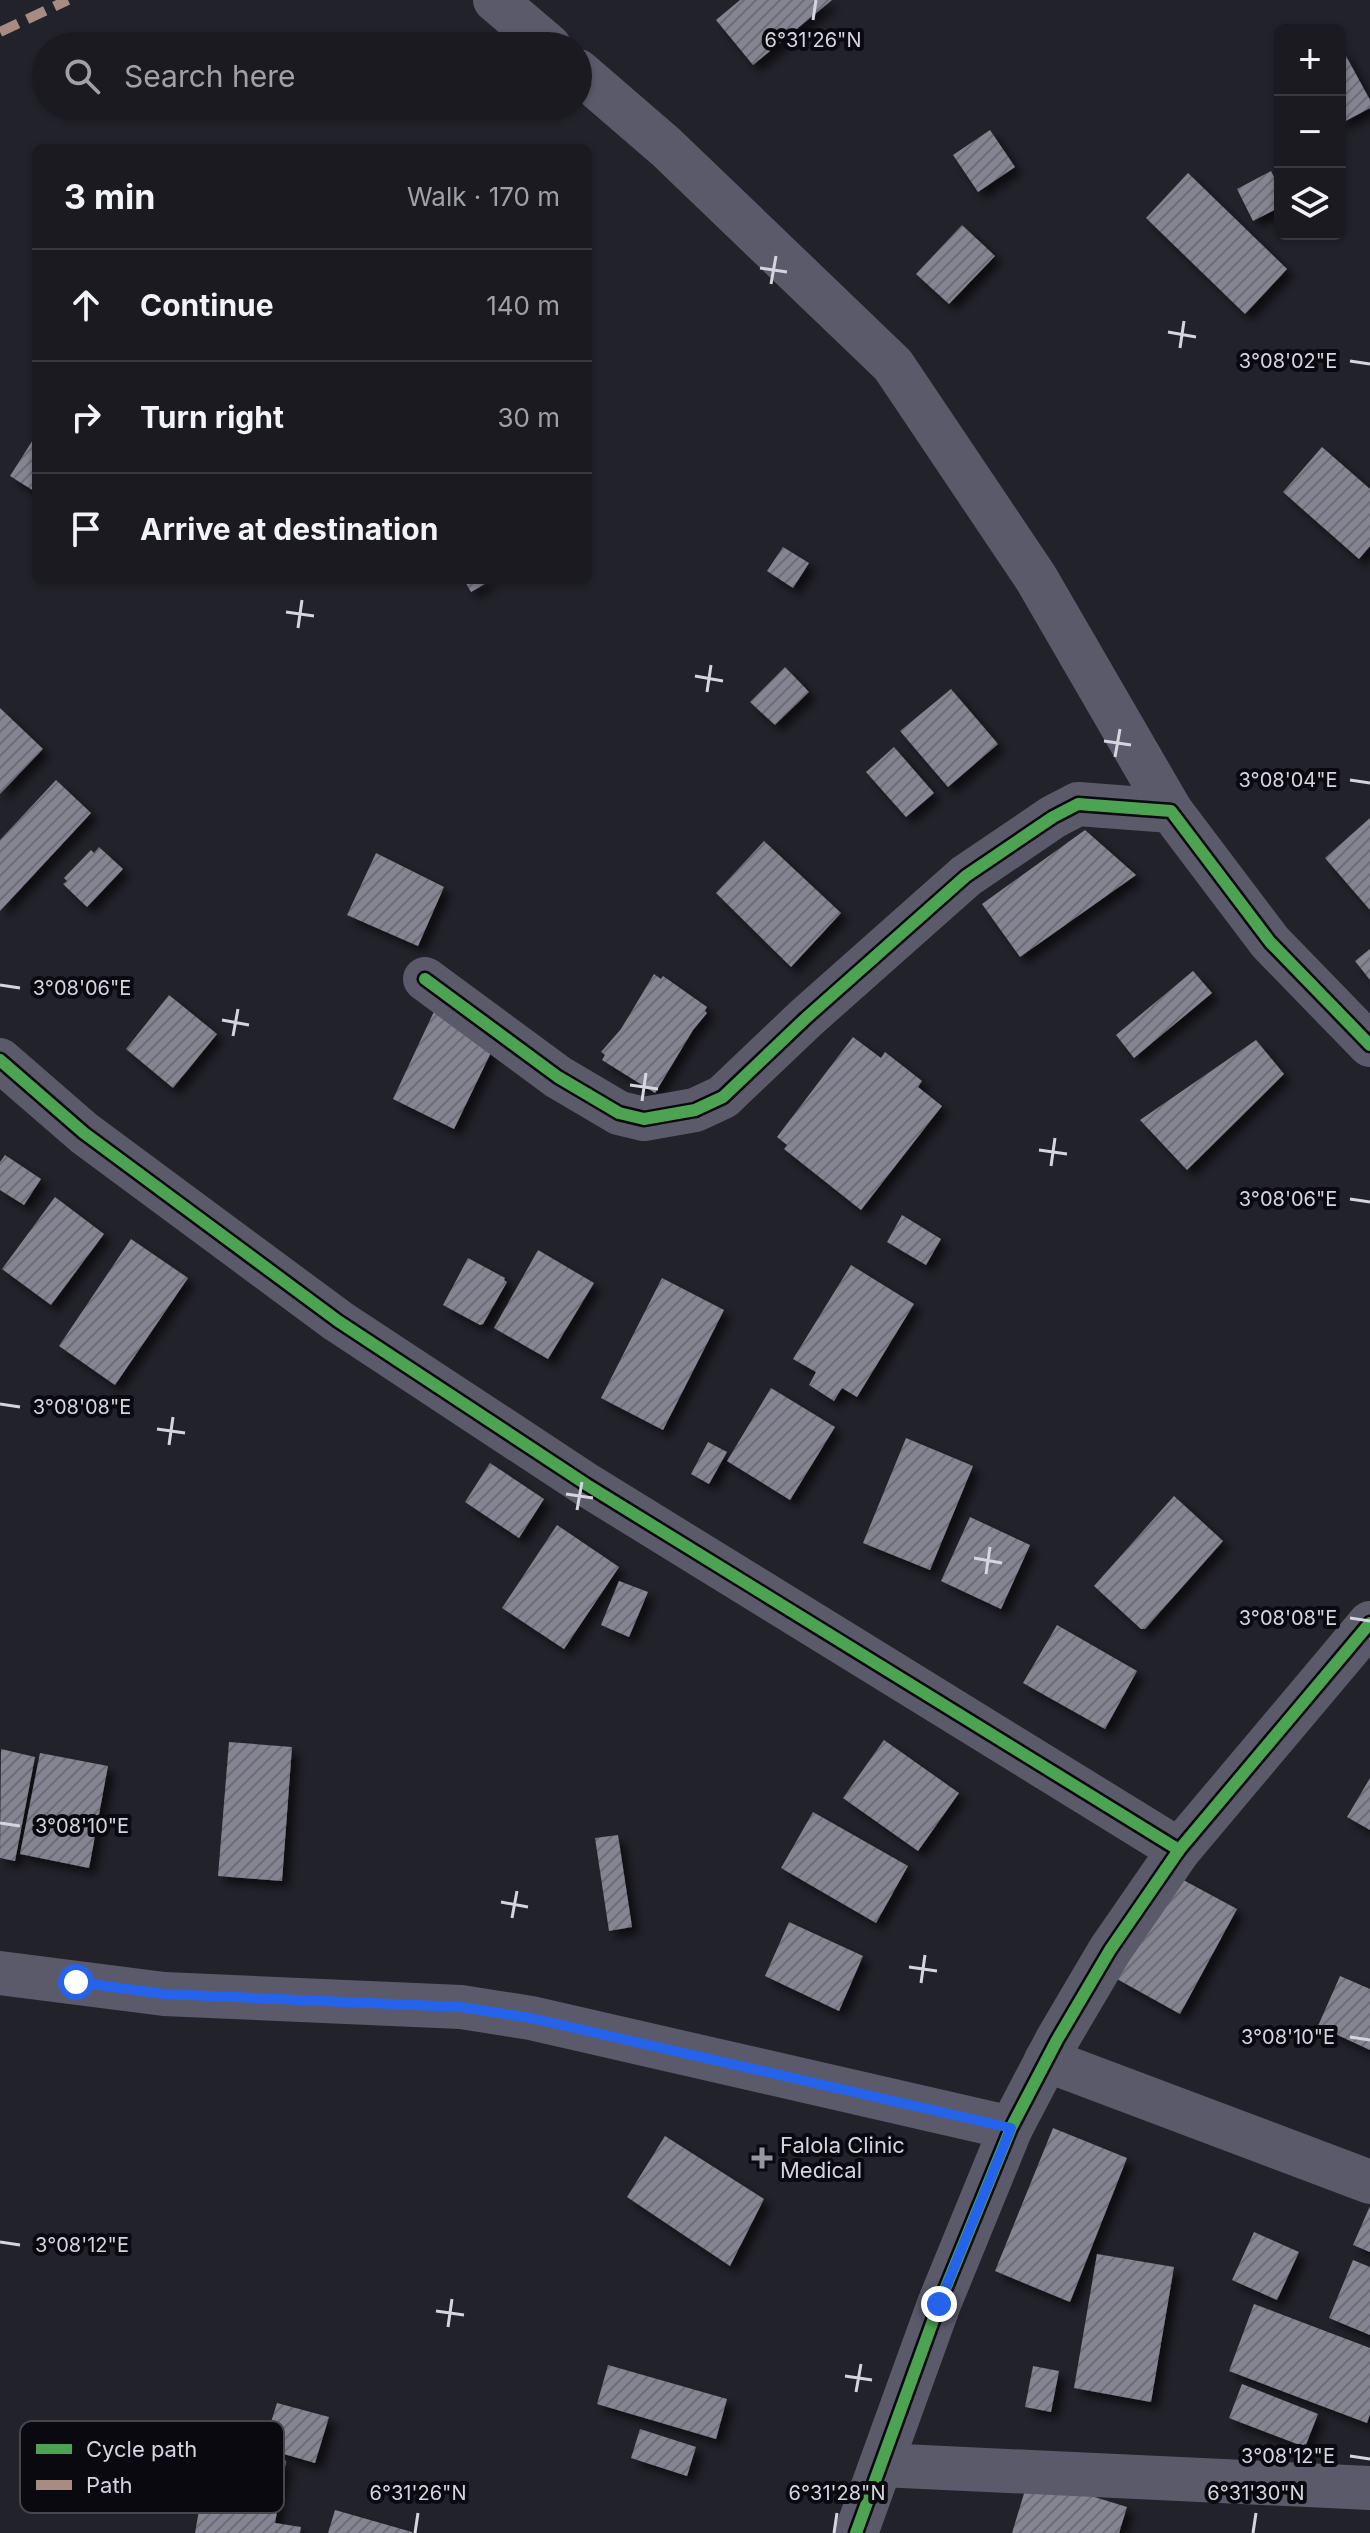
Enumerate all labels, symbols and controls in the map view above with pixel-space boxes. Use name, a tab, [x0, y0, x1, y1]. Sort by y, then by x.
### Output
map controls	[1274, 24, 1346, 240]
button: +	[1274, 24, 1346, 96]
text: 6°31'26"N	[765, 28, 861, 52]
search box	[32, 32, 592, 120]
icon: search	[60, 54, 104, 98]
text: Search here	[124, 58, 296, 94]
button: −	[1274, 96, 1346, 168]
button: layers	[1274, 168, 1346, 240]
text: 3 min	[64, 176, 155, 217]
text: Walk · 170 m	[407, 181, 560, 212]
icon: ahead	[64, 283, 108, 327]
text: Continue	[140, 287, 274, 323]
text: 140 m	[486, 290, 560, 321]
text: 3°08'02"E	[1239, 349, 1337, 373]
icon: right	[64, 395, 108, 439]
text: Turn right	[140, 399, 284, 435]
text: 30 m	[497, 402, 560, 433]
icon: arrive	[64, 507, 108, 551]
text: Arrive at destination	[140, 511, 438, 547]
text: 3°08'04"E	[1238, 768, 1338, 792]
text: 3°08'06"E	[33, 976, 131, 1000]
text: 3°08'06"E	[1239, 1187, 1337, 1211]
text: 3°08'08"E	[33, 1395, 131, 1419]
text: 3°08'08"E	[1239, 1606, 1337, 1630]
text: 3°08'10"E	[35, 1814, 129, 1838]
route start	[58, 1964, 94, 2000]
text: 3°08'10"E	[1241, 2025, 1335, 2049]
place label: Falola Clinic Medical	[780, 2132, 905, 2183]
marker: Falola Clinic Medical	[751, 2147, 773, 2169]
text: 3°08'12"E	[35, 2233, 129, 2257]
route end	[921, 2286, 957, 2322]
legend	[20, 2421, 284, 2513]
text: Cycle path	[86, 2436, 197, 2462]
text: 3°08'12"E	[1241, 2444, 1335, 2468]
text: Path	[86, 2472, 133, 2498]
text: 6°31'26"N	[370, 2481, 466, 2505]
text: 6°31'28"N	[789, 2481, 885, 2505]
text: 6°31'30"N	[1207, 2481, 1305, 2505]

